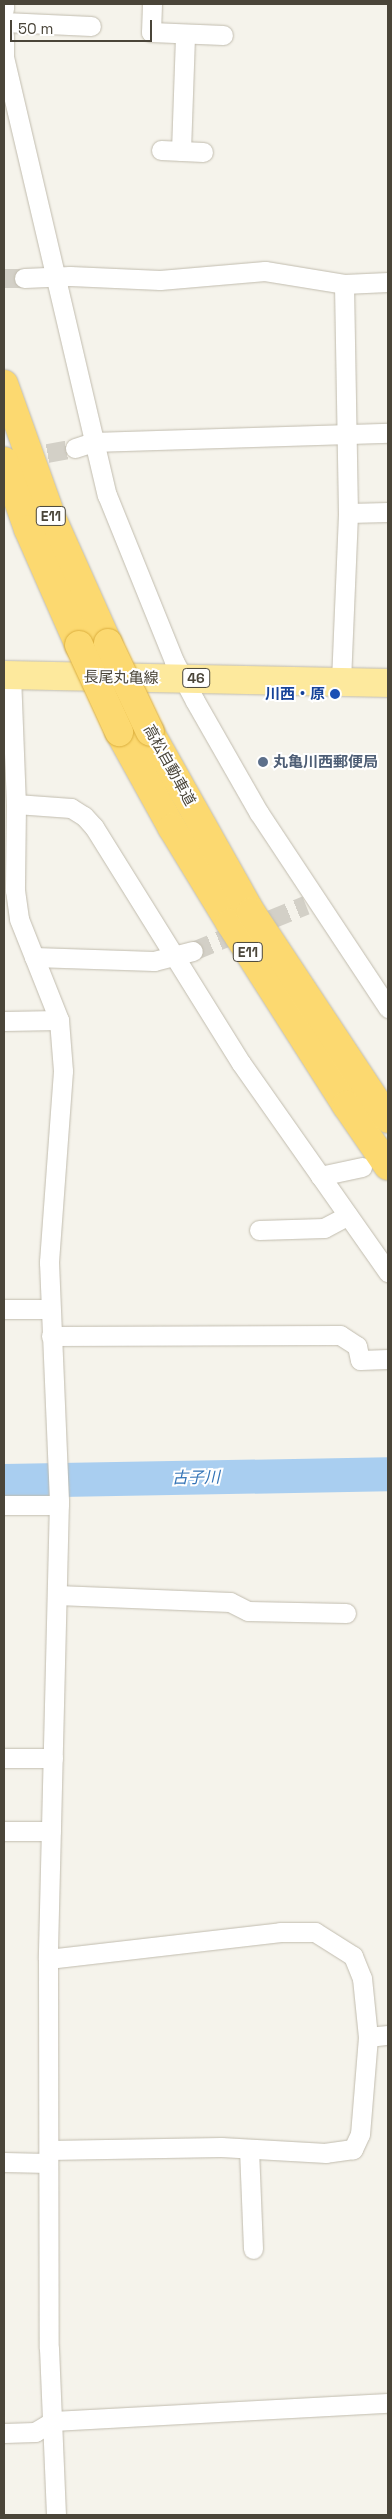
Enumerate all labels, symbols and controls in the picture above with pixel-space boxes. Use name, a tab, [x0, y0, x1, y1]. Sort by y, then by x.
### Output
scale bar	[12, 10, 155, 42]
text: 50 m	[18, 19, 53, 38]
road number: E11	[35, 504, 67, 528]
road number: 46	[181, 666, 211, 690]
street label: 長尾丸亀線	[83, 667, 159, 687]
place label: 川西・原	[265, 685, 325, 703]
marker: 川西・原	[329, 688, 341, 700]
street label: 高松自動車道	[140, 721, 200, 809]
place label: 丸亀川西郵便局	[273, 753, 378, 771]
marker: 丸亀川西郵便局	[257, 756, 269, 768]
road number: E11	[232, 940, 264, 964]
water label: 古子川	[172, 1468, 220, 1488]

